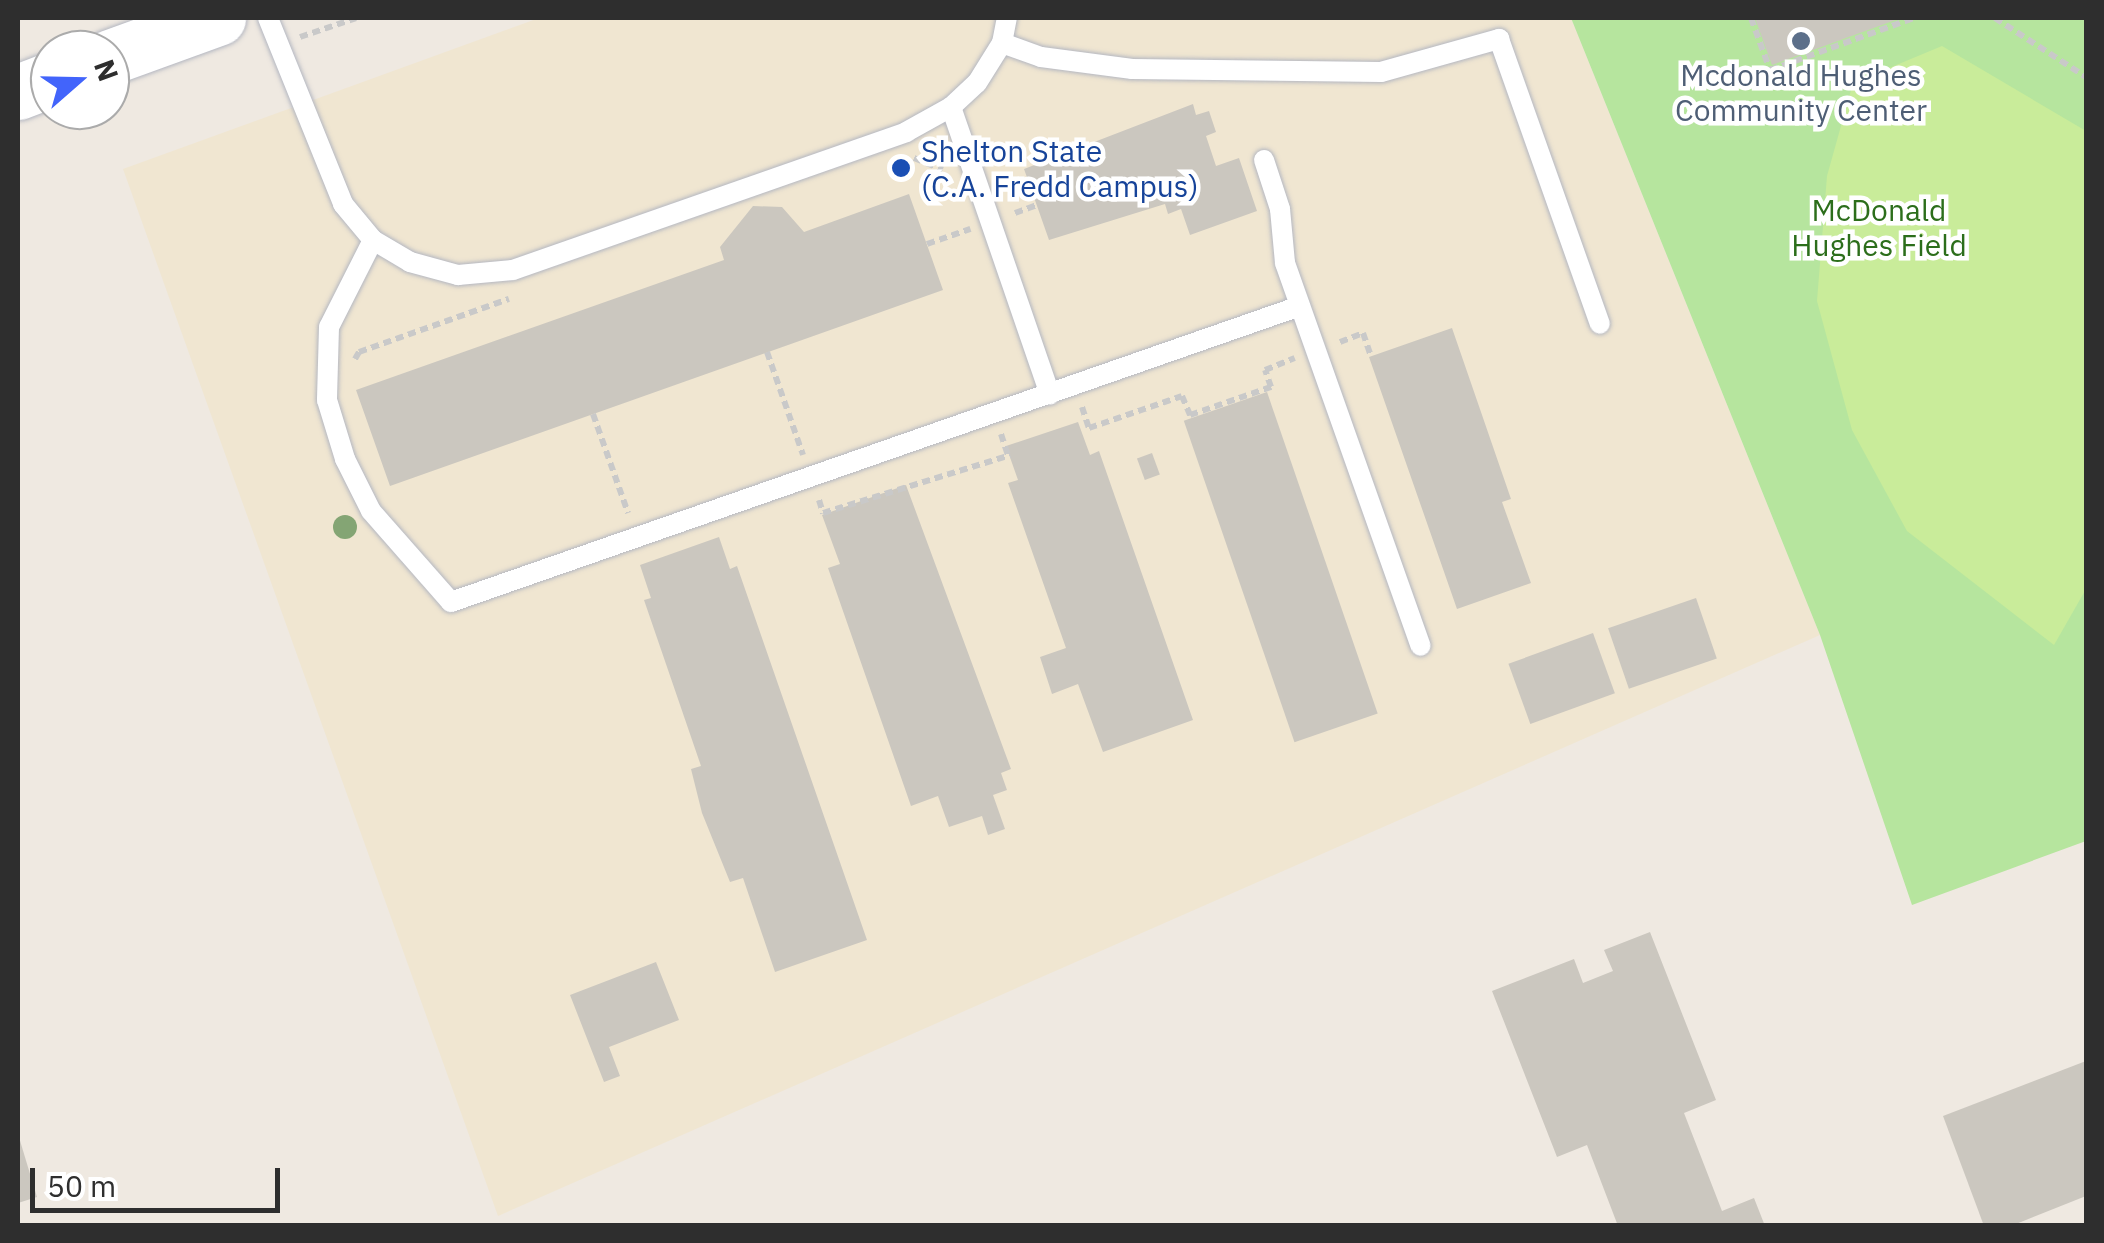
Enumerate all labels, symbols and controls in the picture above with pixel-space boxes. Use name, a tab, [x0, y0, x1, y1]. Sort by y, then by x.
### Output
north arrow	[30, 30, 130, 130]
marker: Mcdonald Hughes Community Center	[1790, 30, 1812, 52]
text: N	[86, 54, 128, 86]
place label: Mcdonald Hughes Community Center	[1675, 57, 1927, 128]
place label: Shelton State (C.A. Fredd Campus)	[921, 133, 1199, 204]
marker: Shelton State (C.A. Fredd Campus)	[890, 157, 912, 179]
park label: McDonald Hughes Field	[1791, 192, 1967, 262]
scale bar	[35, 1148, 285, 1210]
text: 50 m	[47, 1166, 116, 1205]

